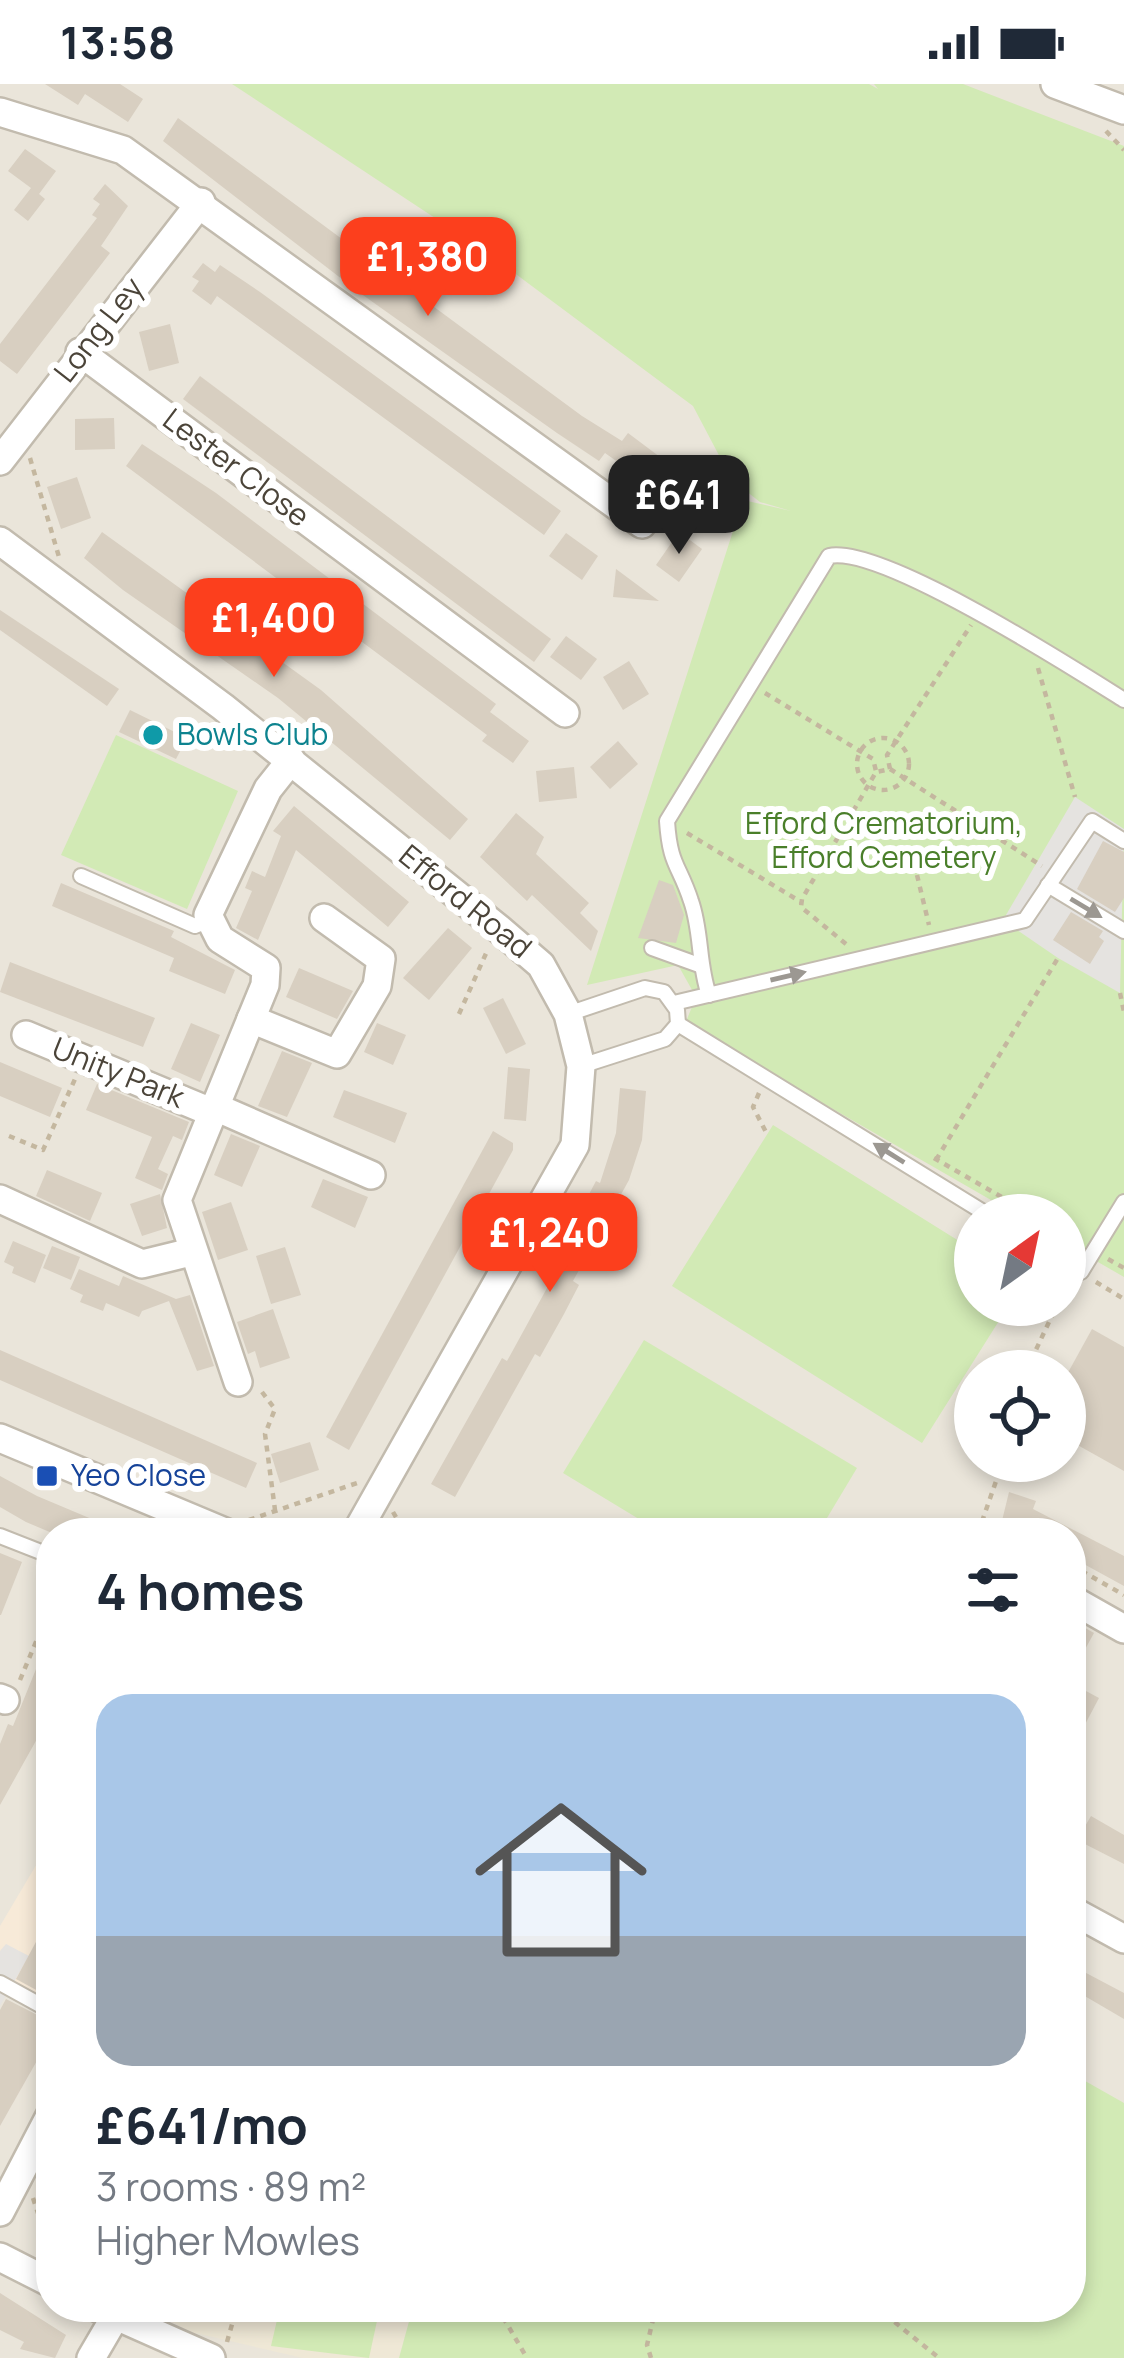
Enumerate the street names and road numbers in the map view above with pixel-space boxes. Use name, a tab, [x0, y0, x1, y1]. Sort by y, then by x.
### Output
street label: Long Ley	[44, 268, 152, 390]
street label: Lester Close	[155, 398, 319, 535]
street label: Efford Road	[391, 835, 541, 967]
street label: Unity Park	[46, 1027, 192, 1117]

